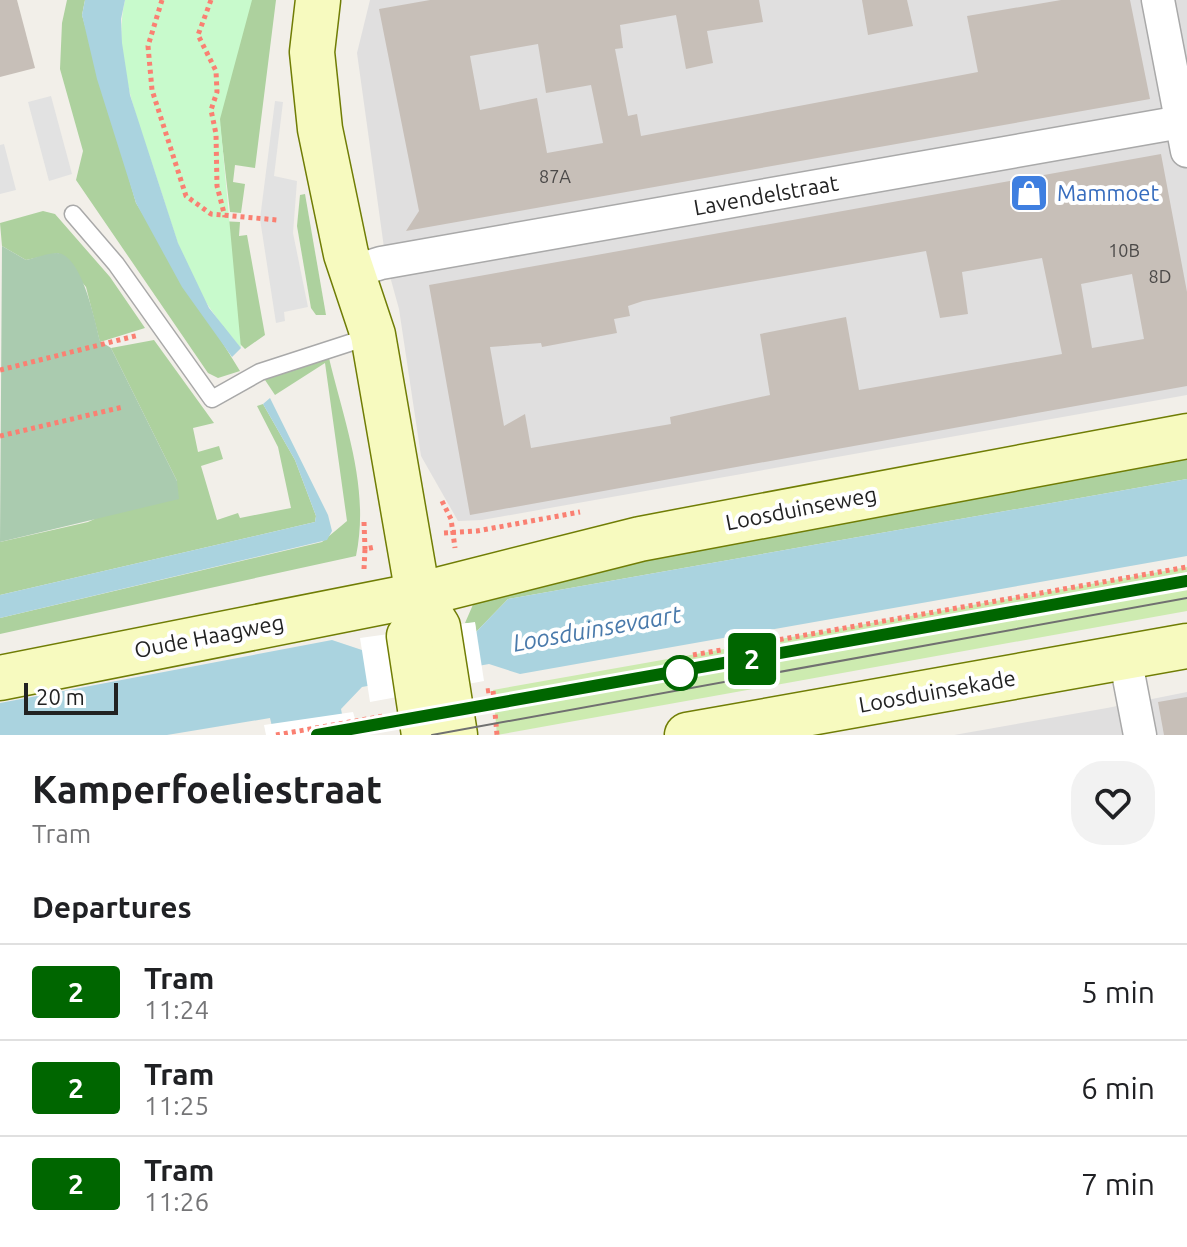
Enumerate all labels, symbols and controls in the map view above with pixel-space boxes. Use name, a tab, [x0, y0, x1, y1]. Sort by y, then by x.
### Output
house number: 87A	[539, 166, 571, 186]
street label: Lavendelstraat	[692, 169, 841, 220]
shop icon: Mammoet	[1008, 172, 1050, 214]
place label: Mammoet	[1057, 180, 1159, 205]
house number: 10B	[1108, 240, 1140, 260]
house number: 8D	[1149, 266, 1171, 286]
street label: Loosduinseweg	[723, 481, 879, 534]
water label: Loosduinsevaart	[511, 600, 684, 657]
street label: Oude Haagweg	[132, 609, 286, 662]
line badge: 2	[726, 633, 778, 685]
text: 2	[744, 643, 760, 674]
unlabelled marker	[663, 656, 697, 690]
street label: Loosduinsekade	[856, 664, 1017, 717]
scale bar	[24, 679, 118, 715]
text: 20 m	[36, 684, 85, 709]
button: heart	[1071, 761, 1155, 845]
text: Kamperfoeliestraat	[32, 768, 382, 810]
text: Tram	[32, 819, 91, 848]
text: Departures	[32, 890, 192, 924]
text: Tram	[144, 961, 214, 995]
text: 5 min	[1081, 975, 1155, 1009]
text: 2	[68, 976, 84, 1007]
text: 11:24	[144, 995, 209, 1024]
text: Tram	[144, 1057, 214, 1091]
text: 6 min	[1081, 1071, 1155, 1105]
text: 2	[68, 1072, 84, 1103]
text: 11:25	[144, 1091, 209, 1120]
text: Tram	[144, 1153, 214, 1187]
text: 7 min	[1081, 1167, 1155, 1201]
text: 2	[68, 1168, 84, 1199]
text: 11:26	[144, 1187, 209, 1216]

